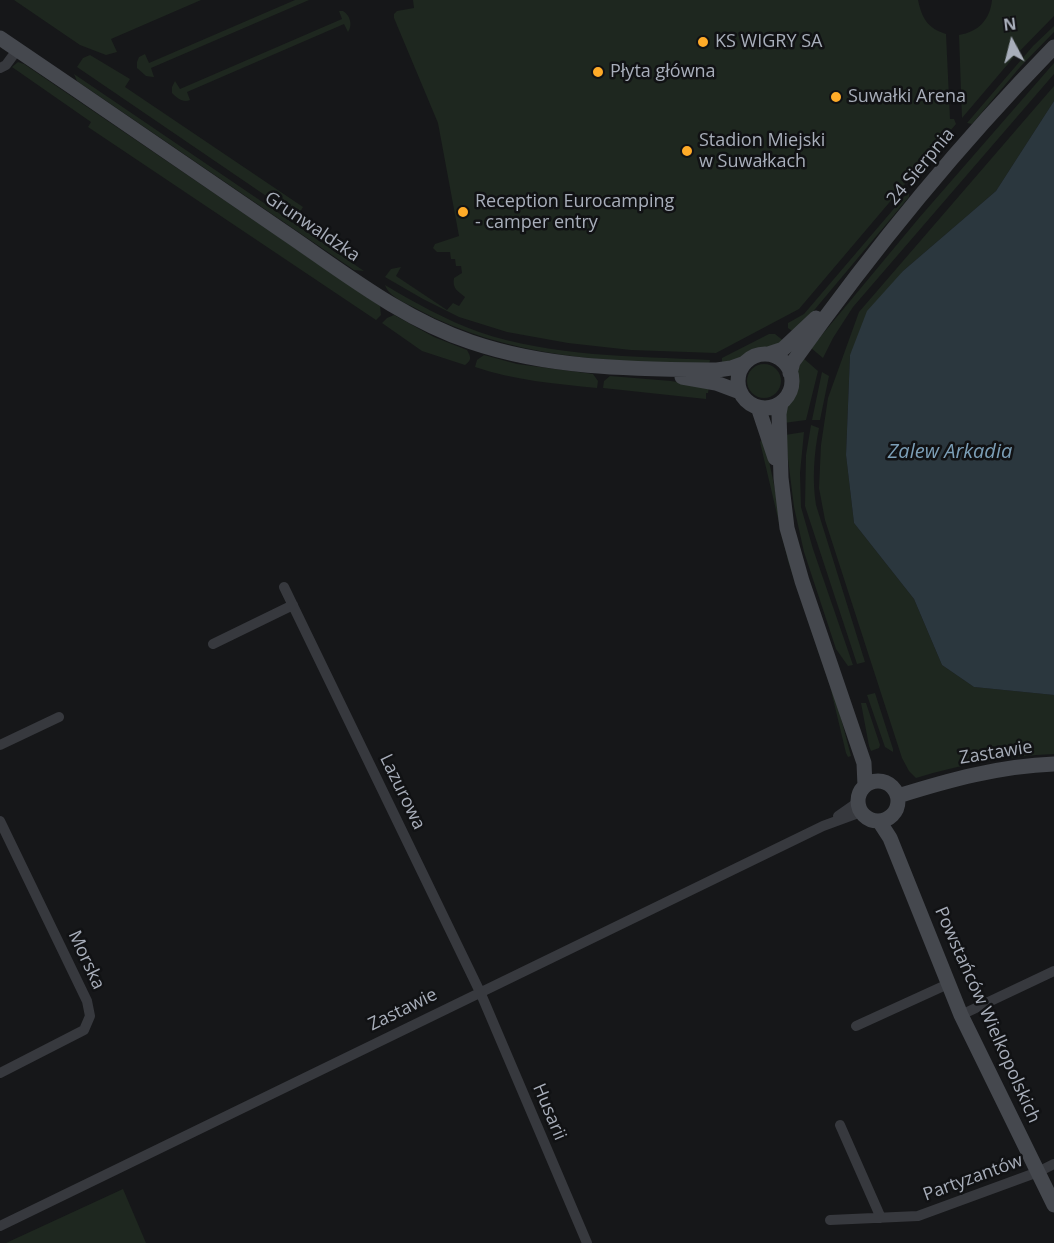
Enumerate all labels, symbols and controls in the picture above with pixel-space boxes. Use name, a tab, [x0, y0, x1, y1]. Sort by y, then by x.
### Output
north arrow	[982, 12, 1042, 72]
text: N	[1002, 12, 1018, 36]
place label: KS WIGRY SA	[715, 31, 822, 53]
marker: KS WIGRY SA	[696, 35, 710, 49]
place label: Płyta główna	[610, 61, 716, 83]
marker: Płyta główna	[591, 65, 605, 79]
place label: Suwałki Arena	[848, 86, 966, 108]
marker: Suwałki Arena	[829, 90, 843, 104]
street label: 24 Sierpnia	[883, 124, 959, 210]
place label: Stadion Miejski w Suwałkach	[699, 130, 825, 172]
marker: Stadion Miejski w Suwałkach	[680, 144, 694, 158]
street label: Grunwaldzka	[260, 187, 364, 267]
place label: Reception Eurocamping - camper entry	[475, 191, 674, 234]
marker: Reception Eurocamping - camper entry	[456, 205, 470, 219]
water label: Zalew Arkadia	[888, 440, 1012, 464]
street label: Zastawie	[958, 737, 1034, 769]
street label: Lazurowa	[375, 751, 429, 833]
street label: Powstańców Wielkopolskich	[929, 904, 1045, 1126]
street label: Morska	[63, 927, 109, 993]
street label: Zastawie	[365, 984, 441, 1036]
street label: Husarii	[527, 1080, 571, 1144]
street label: Partyzantów	[920, 1150, 1026, 1206]

